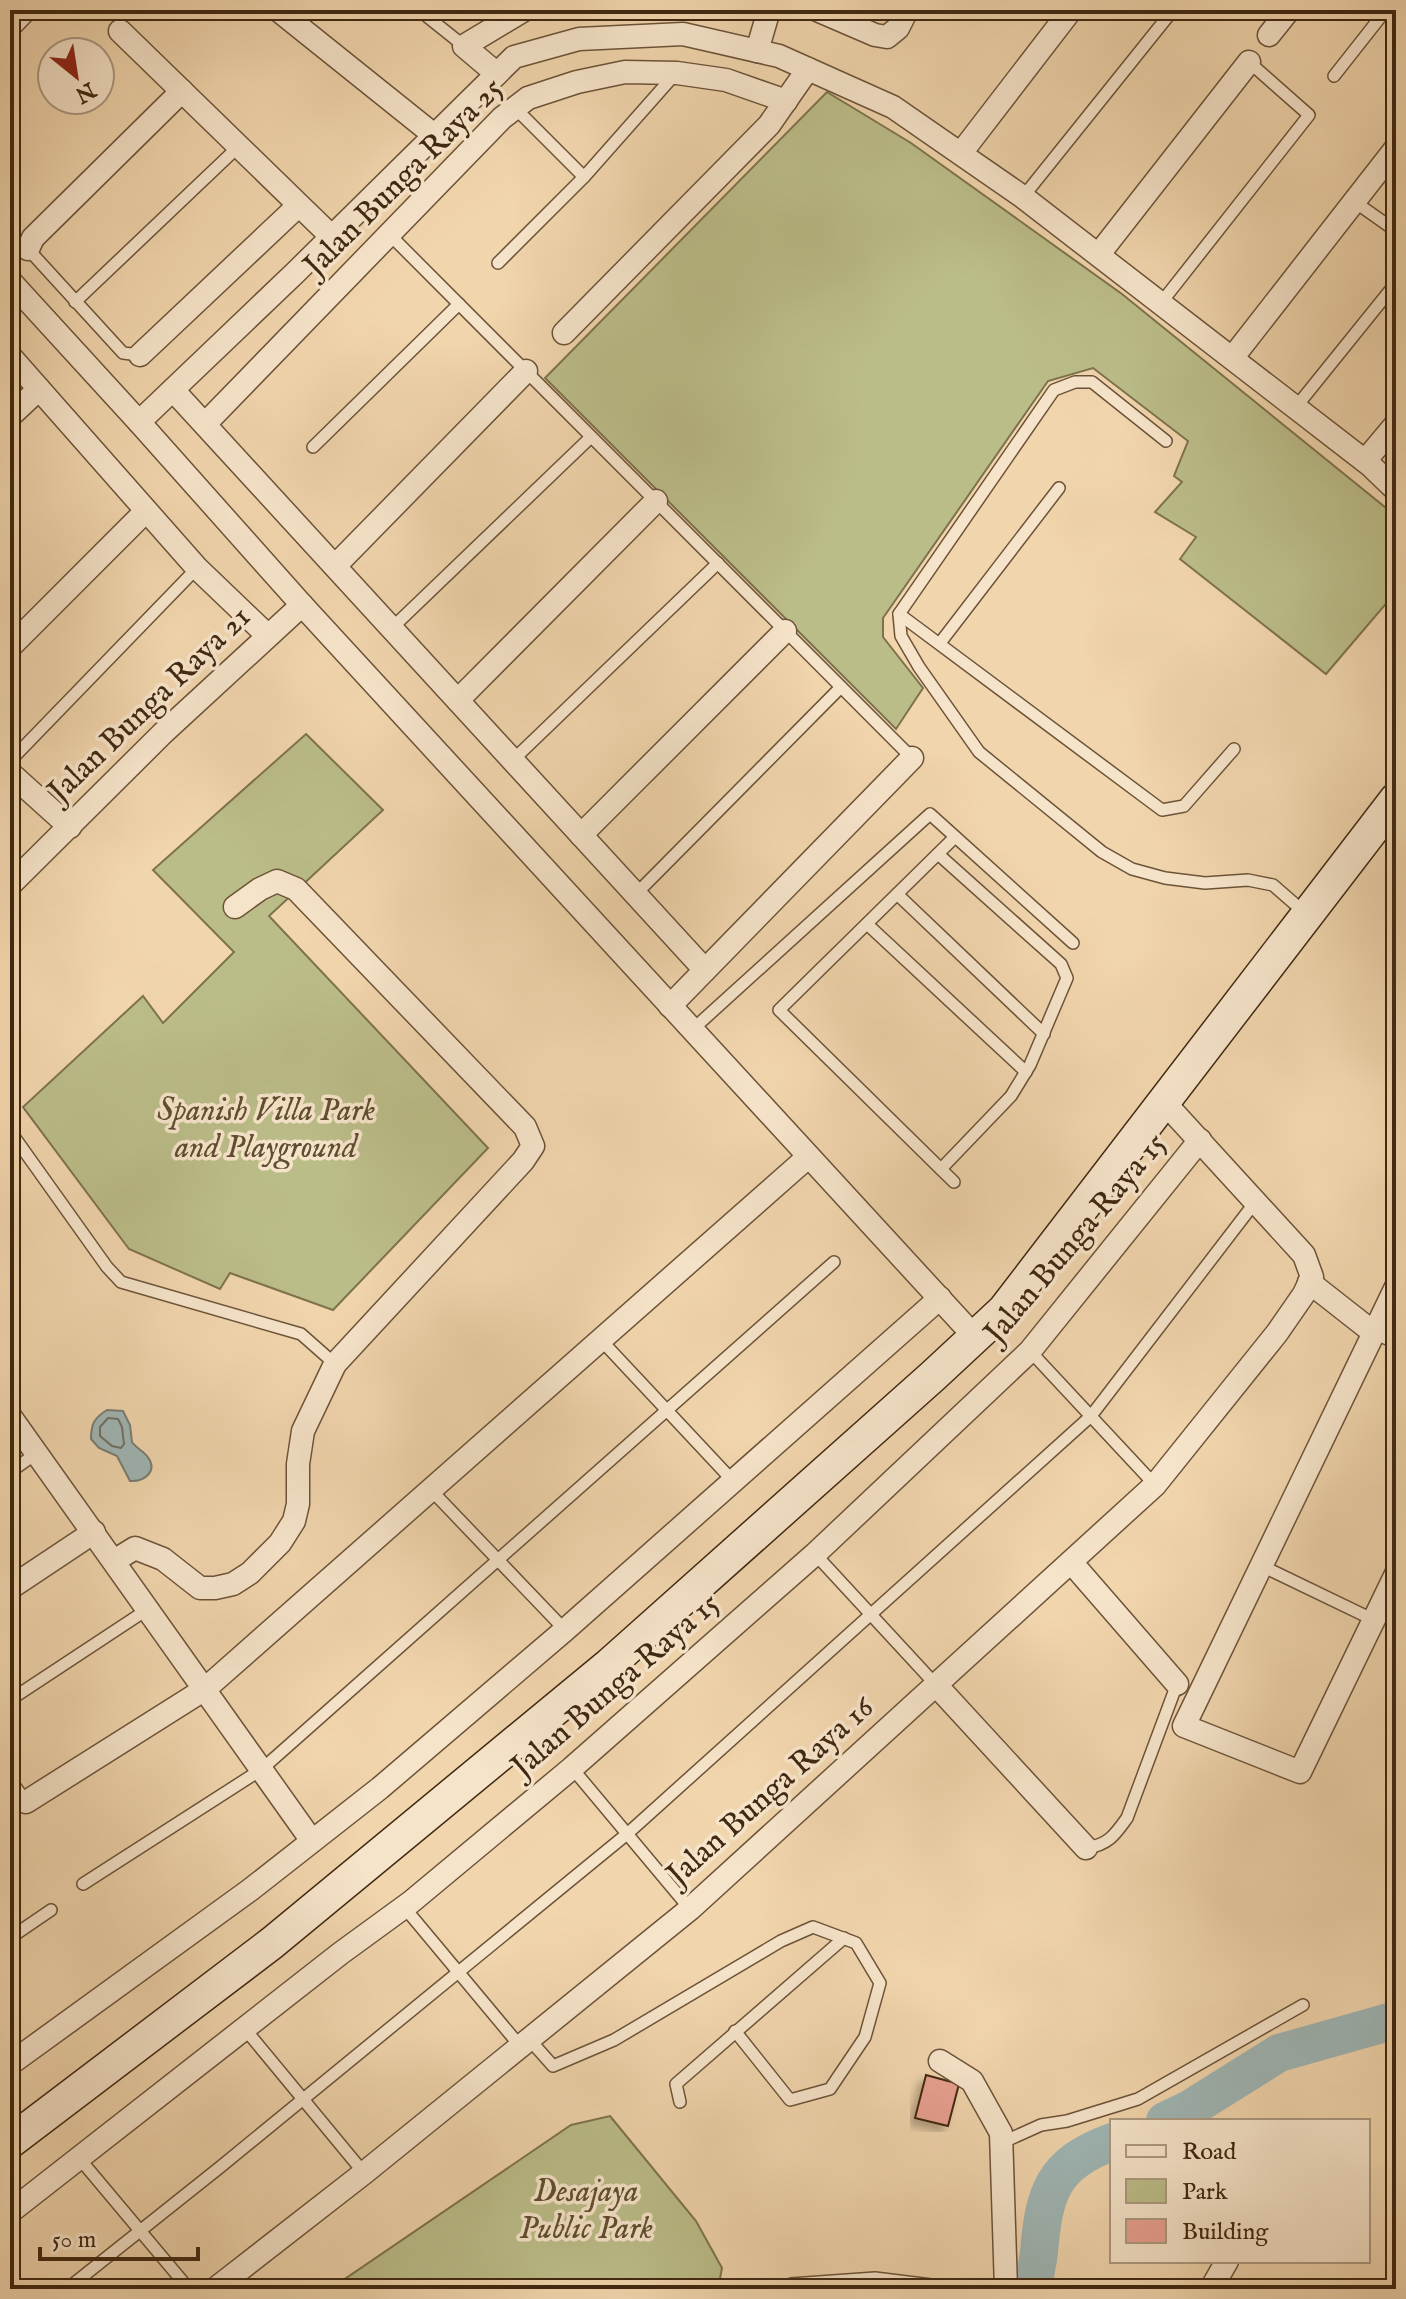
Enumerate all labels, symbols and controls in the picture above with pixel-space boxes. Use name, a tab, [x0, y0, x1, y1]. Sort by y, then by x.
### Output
north arrow	[36, 36, 116, 116]
street label: Jalan Bunga Raya 25	[293, 69, 513, 289]
text: N	[70, 74, 101, 108]
street label: Jalan Bunga Raya 21	[38, 598, 260, 814]
park label: Spanish Villa Park and Playground	[157, 1091, 375, 1169]
street label: Jalan Bunga Raya 15	[974, 1125, 1176, 1355]
street label: Jalan Bunga Raya 15	[501, 1584, 729, 1790]
street label: Jalan Bunga Raya 16	[657, 1688, 884, 1898]
legend	[1110, 2119, 1370, 2263]
text: Road	[1182, 2137, 1236, 2168]
park label: Desajaya Public Park	[519, 2172, 653, 2250]
text: Park	[1182, 2177, 1228, 2208]
scale bar	[40, 2211, 198, 2261]
text: Building	[1182, 2217, 1269, 2248]
text: 50 m	[52, 2225, 96, 2256]

